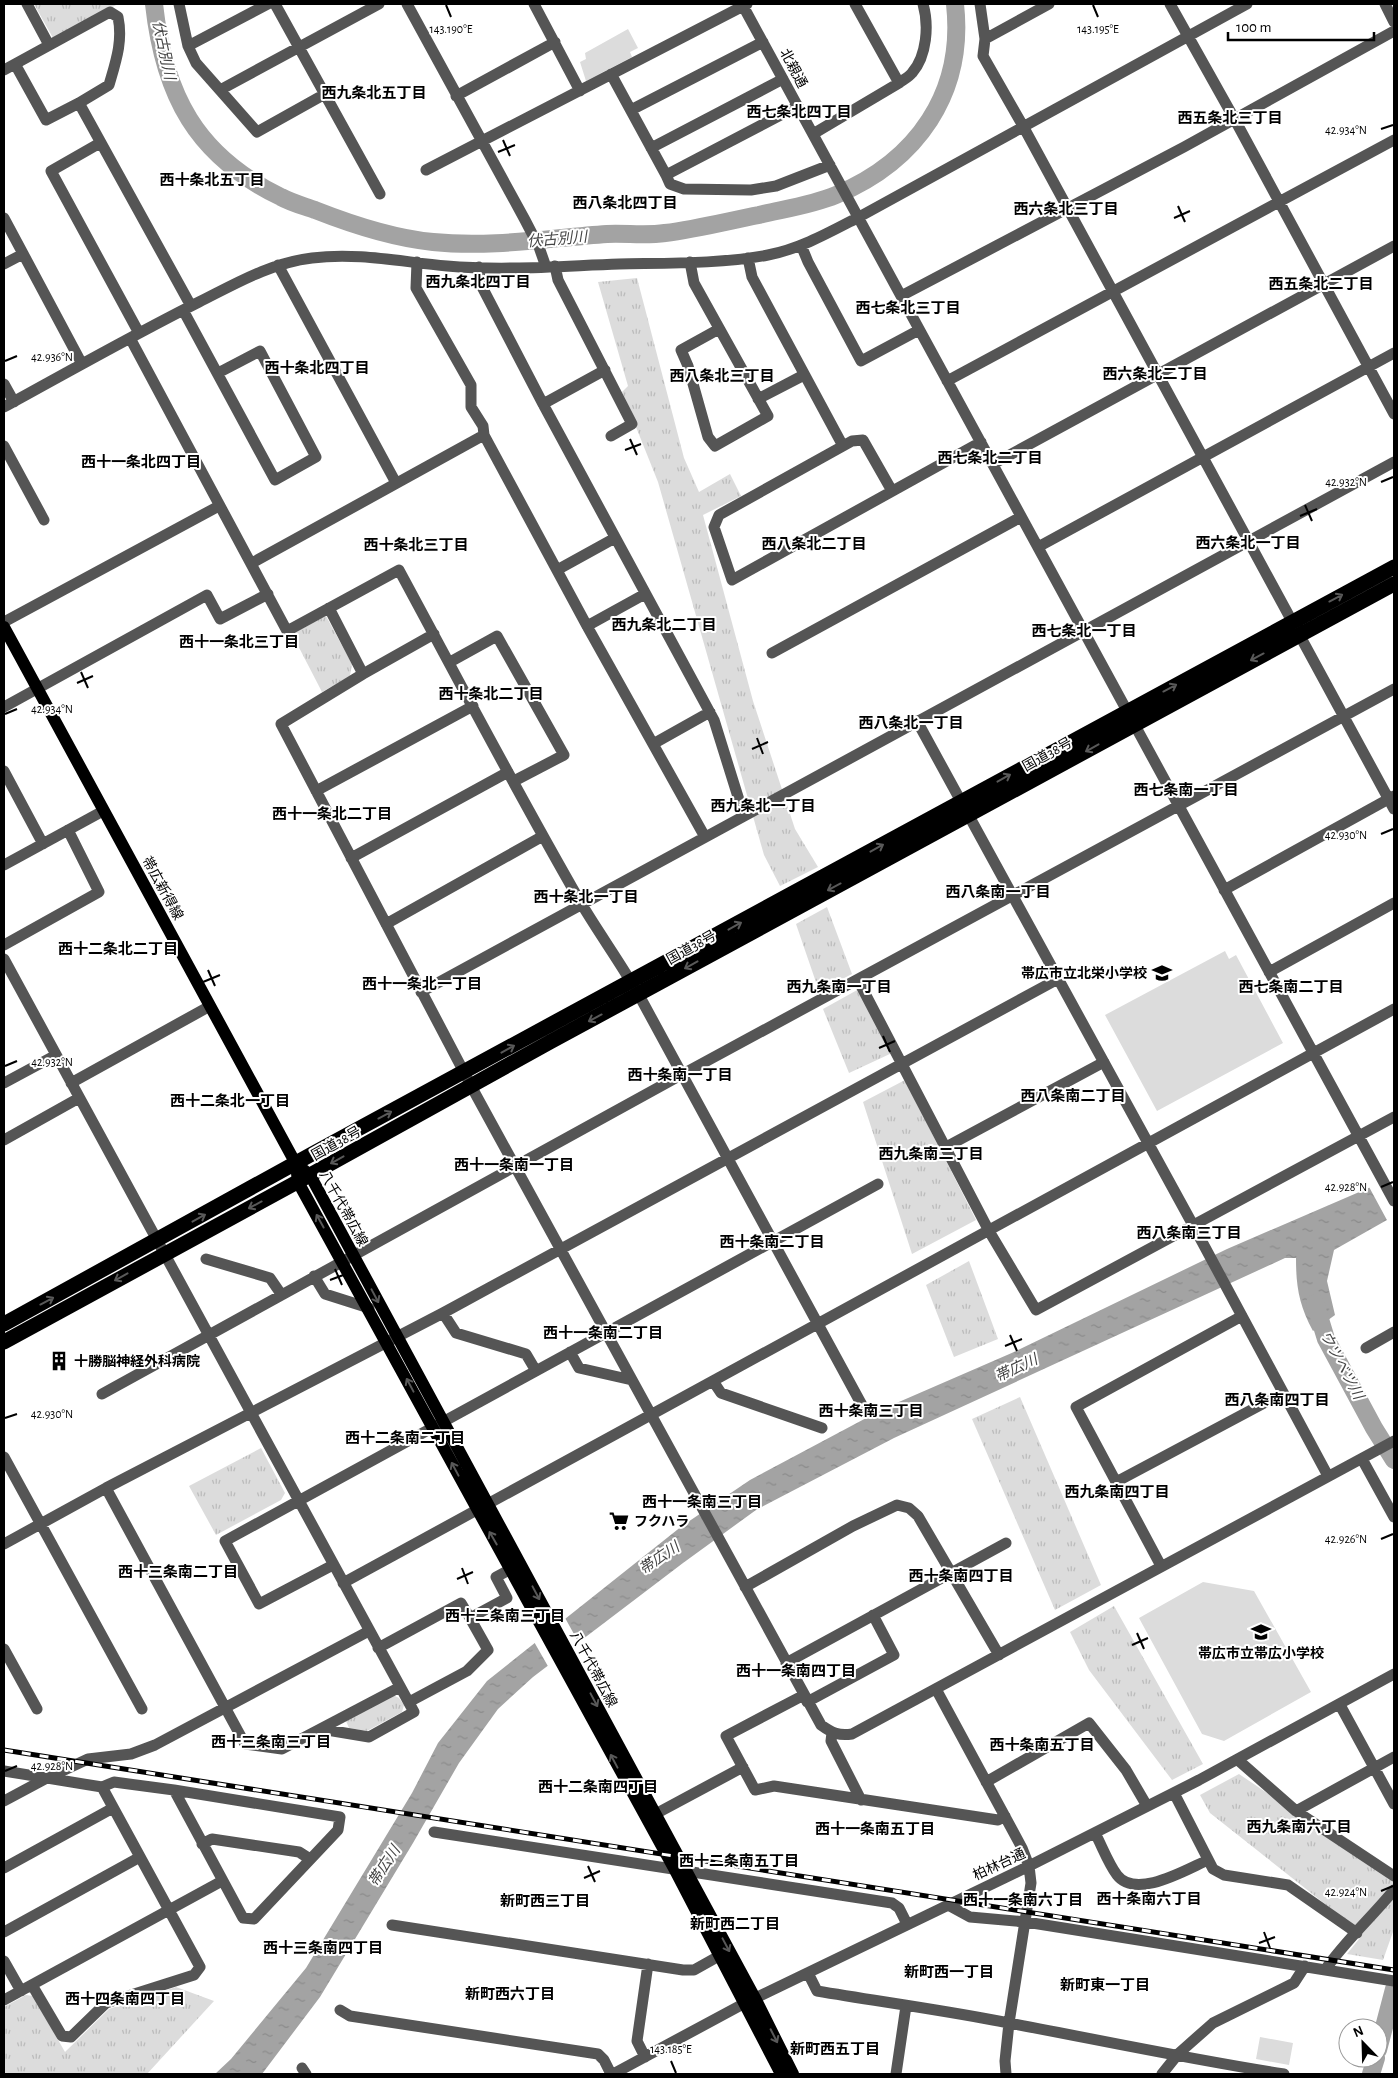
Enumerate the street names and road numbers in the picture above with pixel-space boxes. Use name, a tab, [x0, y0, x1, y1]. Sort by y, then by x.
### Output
street label: 北親通	[777, 46, 811, 90]
street label: 国道38号	[1020, 735, 1075, 774]
street label: 帯広新得線	[139, 854, 186, 922]
street label: 国道38号	[664, 928, 719, 967]
street label: 国道38号	[309, 1124, 364, 1163]
street label: 八千代帯広線	[317, 1167, 371, 1249]
street label: 八千代帯広線	[567, 1628, 621, 1710]
street label: 柏林台通	[970, 1845, 1028, 1883]

